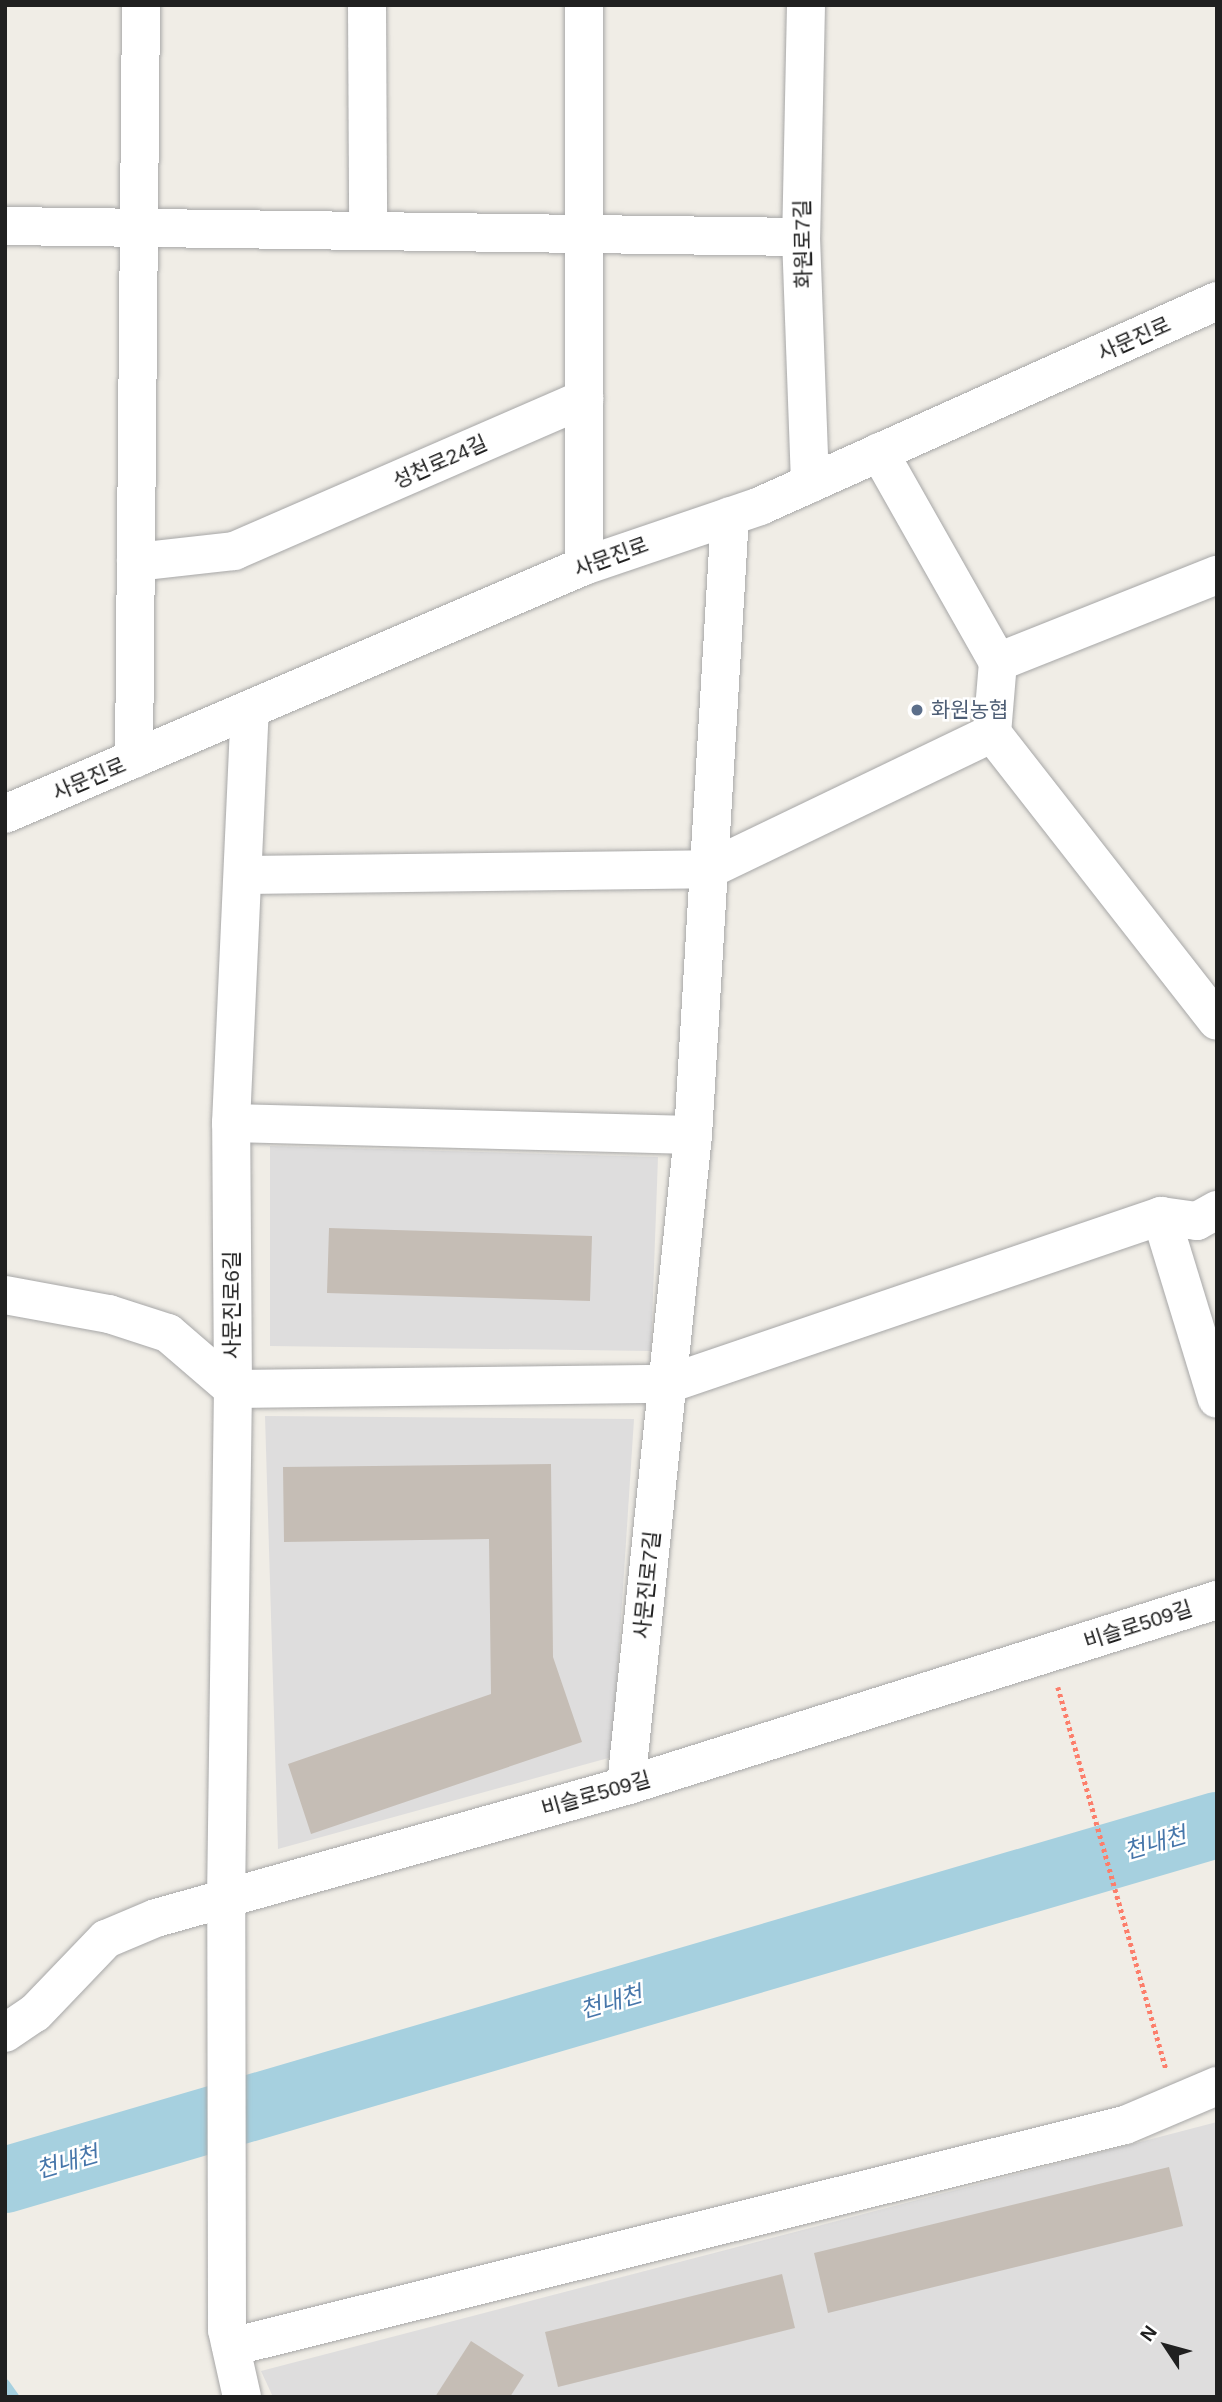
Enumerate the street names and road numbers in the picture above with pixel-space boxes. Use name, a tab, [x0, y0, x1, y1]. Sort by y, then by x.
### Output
street label: 화원로7길	[790, 199, 816, 289]
street label: 사문진로	[1094, 312, 1174, 366]
street label: 성천로24길	[389, 430, 491, 494]
street label: 사문진로	[570, 532, 652, 582]
street label: 사문진로	[49, 752, 129, 806]
street label: 사문진로6길	[219, 1251, 245, 1359]
street label: 사문진로7길	[629, 1530, 665, 1640]
street label: 비슬로509길	[1081, 1596, 1195, 1654]
street label: 비슬로509길	[539, 1766, 653, 1822]

